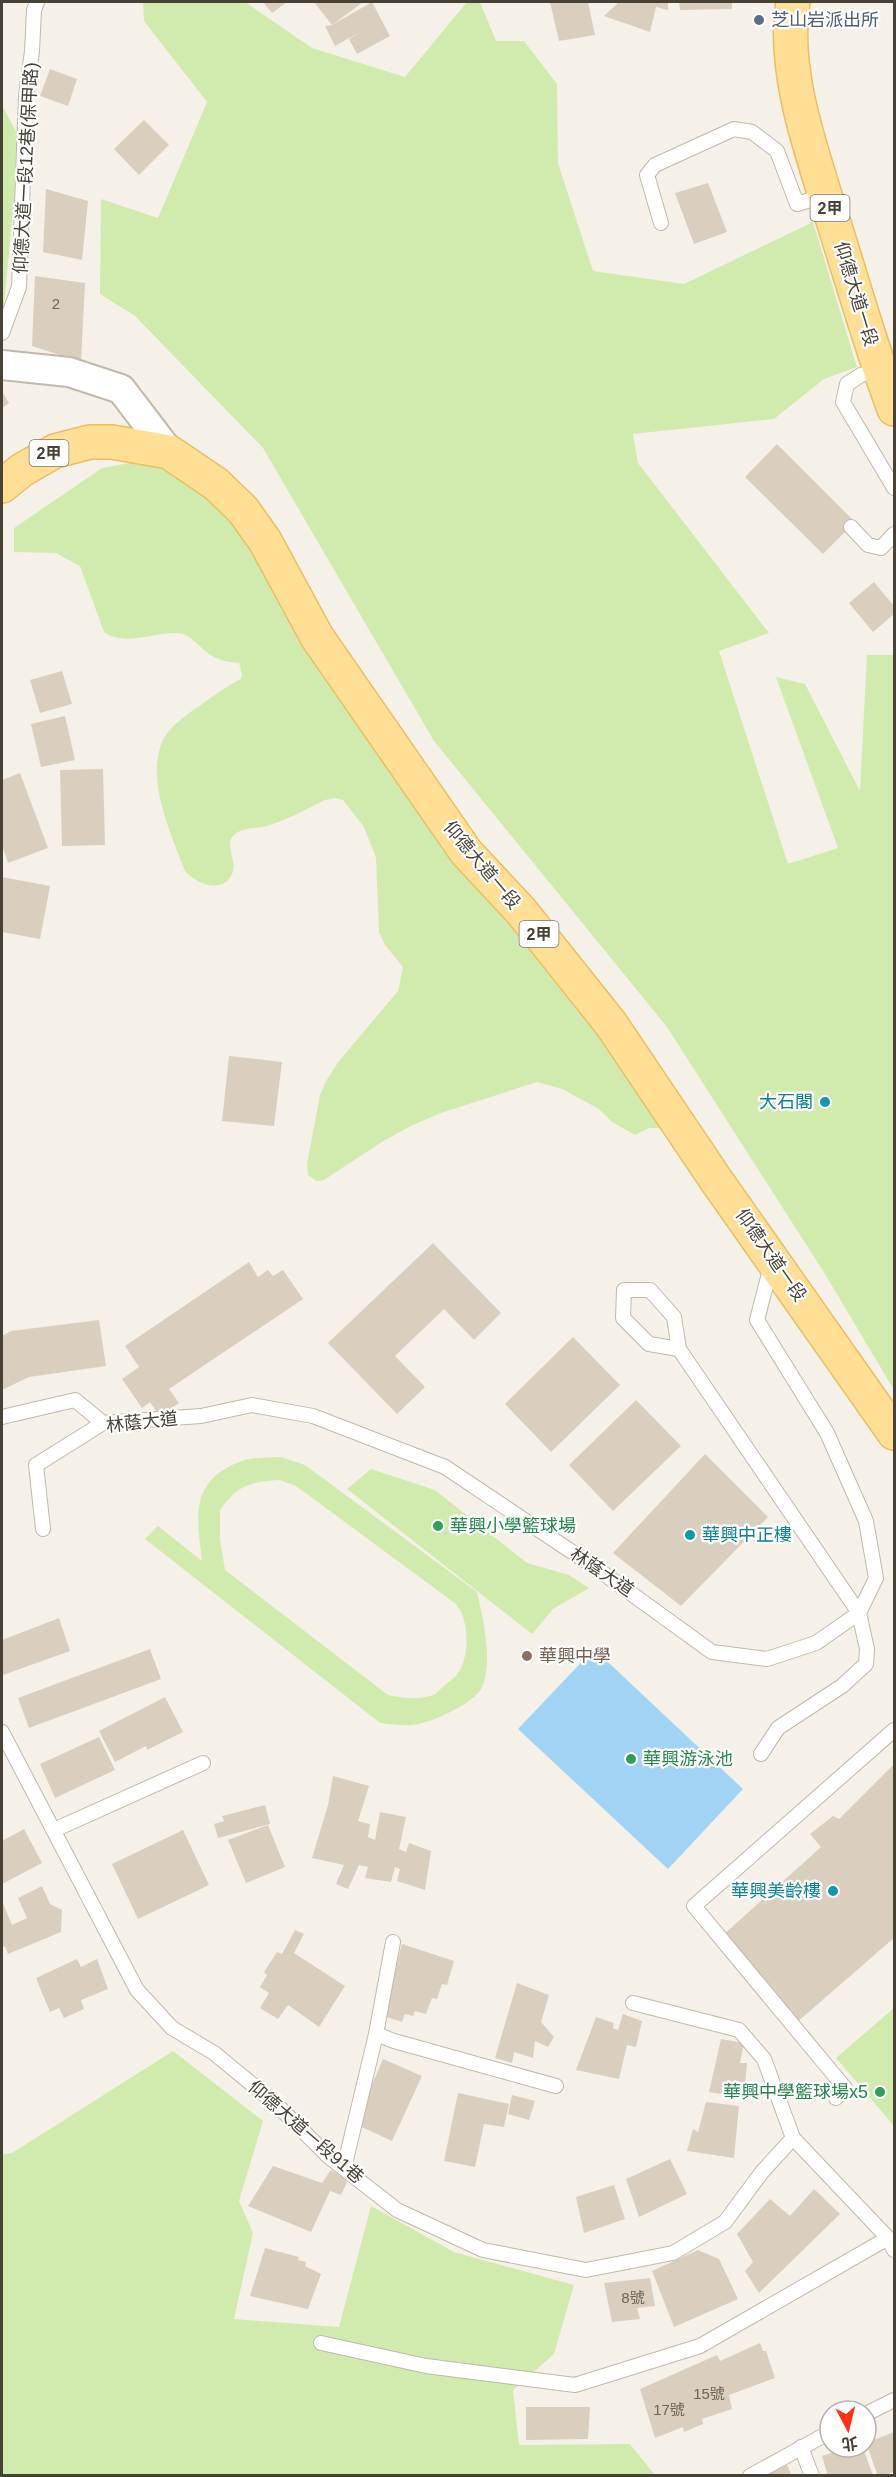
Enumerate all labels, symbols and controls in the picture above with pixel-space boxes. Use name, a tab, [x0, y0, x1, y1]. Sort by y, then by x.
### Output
place label: 芝山岩派出所	[771, 10, 879, 30]
marker: 芝山岩派出所	[752, 13, 766, 27]
street label: 仰德大道一段12巷(保甲路)	[10, 62, 42, 274]
road number: 2甲	[810, 195, 850, 221]
street label: 仰德大道一段	[831, 239, 881, 349]
house number: 2	[52, 295, 60, 312]
road number: 2甲	[29, 440, 68, 466]
street label: 仰德大道一段	[440, 817, 524, 913]
road number: 2甲	[520, 921, 558, 947]
place label: 大石閣	[759, 1092, 813, 1112]
marker: 大石閣	[818, 1095, 832, 1109]
street label: 仰德大道一段	[732, 1205, 810, 1305]
street label: 林蔭大道	[105, 1408, 179, 1436]
place label: 華興小學籃球場	[450, 1516, 576, 1536]
marker: 華興小學籃球場	[431, 1519, 445, 1533]
place label: 華興中正樓	[702, 1525, 792, 1545]
marker: 華興中正樓	[683, 1528, 697, 1542]
street label: 林蔭大道	[567, 1544, 637, 1600]
place label: 華興中學	[539, 1646, 611, 1666]
marker: 華興中學	[520, 1649, 534, 1663]
place label: 華興游泳池	[643, 1749, 733, 1769]
marker: 華興游泳池	[624, 1752, 638, 1766]
place label: 華興美齡樓	[731, 1881, 821, 1901]
marker: 華興美齡樓	[826, 1884, 840, 1898]
street label: 仰德大道一段91巷	[244, 2077, 368, 2187]
place label: 華興中學籃球場x5	[723, 2082, 868, 2102]
marker: 華興中學籃球場x5	[873, 2085, 887, 2099]
house number: 8號	[621, 2289, 645, 2306]
house number: 15號	[693, 2385, 725, 2402]
north arrow	[818, 2399, 878, 2459]
house number: 17號	[653, 2401, 685, 2418]
text: 北	[841, 2434, 859, 2453]

